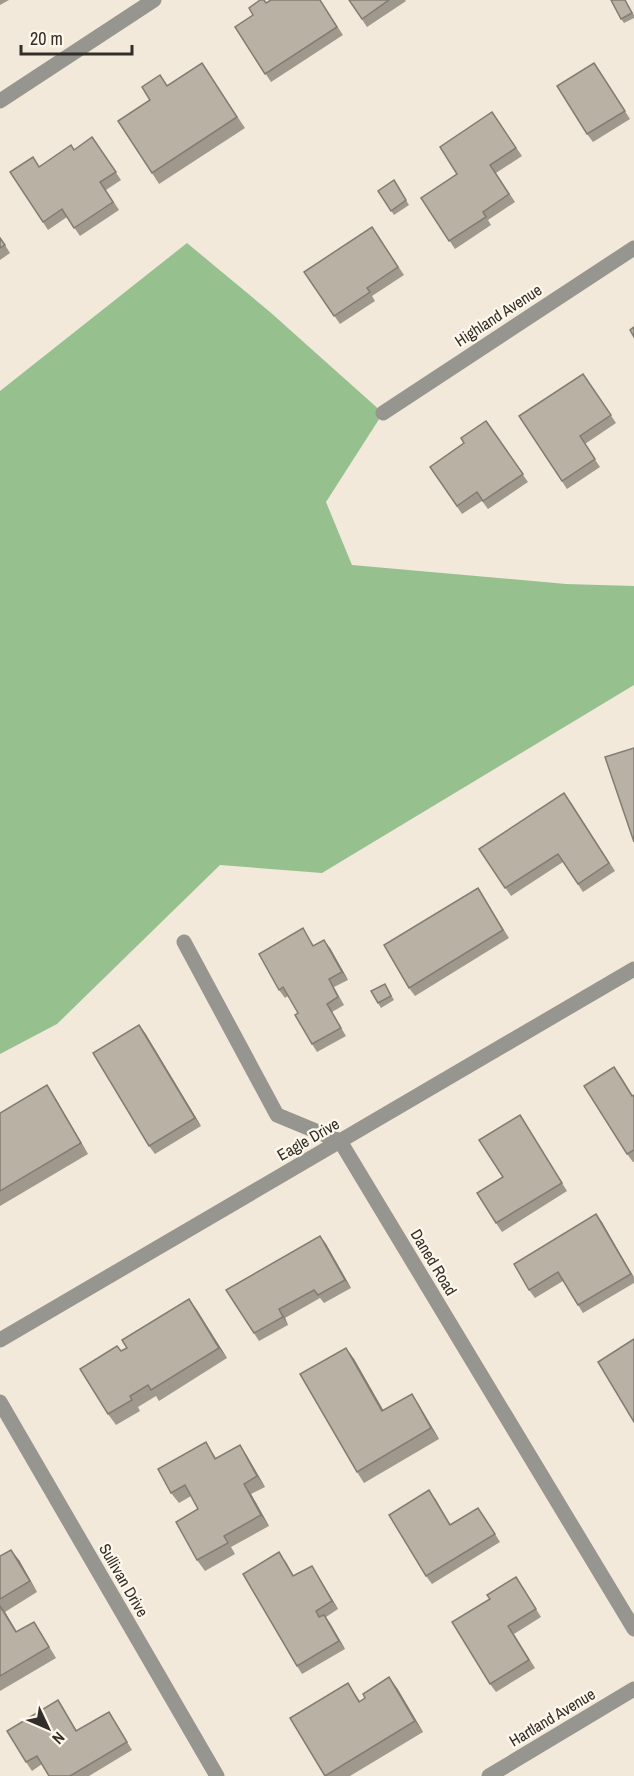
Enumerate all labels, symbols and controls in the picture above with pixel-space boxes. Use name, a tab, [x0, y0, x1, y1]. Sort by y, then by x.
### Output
scale bar	[21, 18, 132, 56]
text: 20 m	[30, 26, 63, 51]
street label: Highland Avenue	[450, 279, 546, 351]
street label: Eagle Drive	[273, 1112, 343, 1166]
street label: Daned Road	[406, 1225, 462, 1299]
street label: Sullivan Drive	[94, 1539, 154, 1621]
street label: Hartland Avenue	[505, 1683, 599, 1751]
north arrow	[18, 1698, 78, 1758]
text: N	[48, 1727, 70, 1749]

